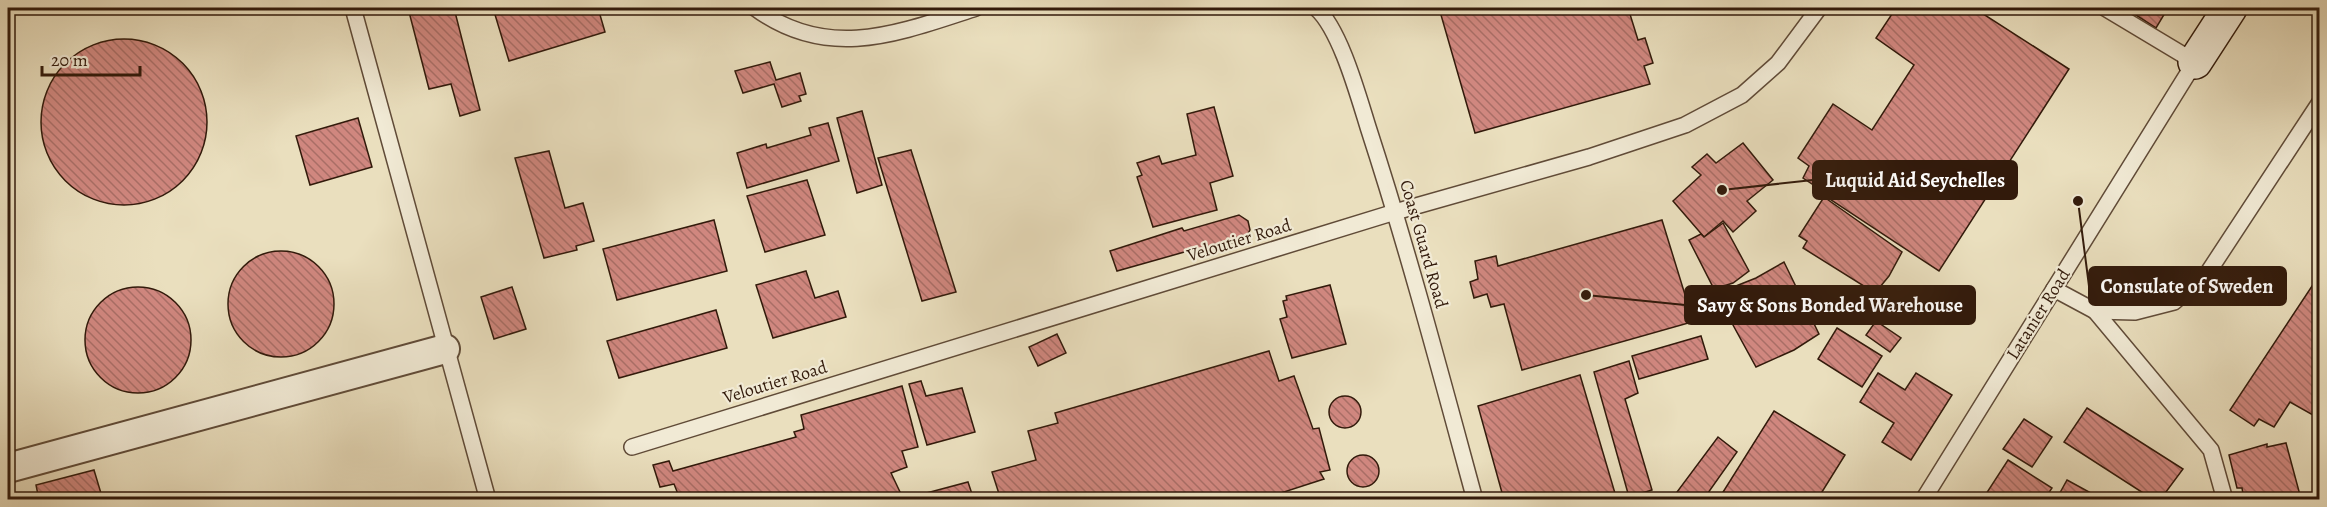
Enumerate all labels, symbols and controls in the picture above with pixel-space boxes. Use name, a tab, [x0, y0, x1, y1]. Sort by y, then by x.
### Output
scale bar	[42, 39, 140, 77]
text: 20 m	[51, 48, 88, 72]
callout: Luquid Aid Seychelles	[1813, 161, 2017, 199]
text: Luquid Aid Seychelles	[1825, 167, 2005, 194]
street label: Coast Guard Road	[1394, 177, 1454, 311]
street label: Veloutier Road	[1183, 213, 1294, 268]
street label: Latanier Road	[2001, 264, 2076, 364]
callout: Consulate of Sweden	[2089, 267, 2286, 305]
text: Consulate of Sweden	[2101, 273, 2273, 300]
callout: Savy & Sons Bonded Warehouse	[1685, 286, 1975, 324]
text: Savy & Sons Bonded Warehouse	[1697, 292, 1963, 319]
street label: Veloutier Road	[719, 355, 830, 410]

